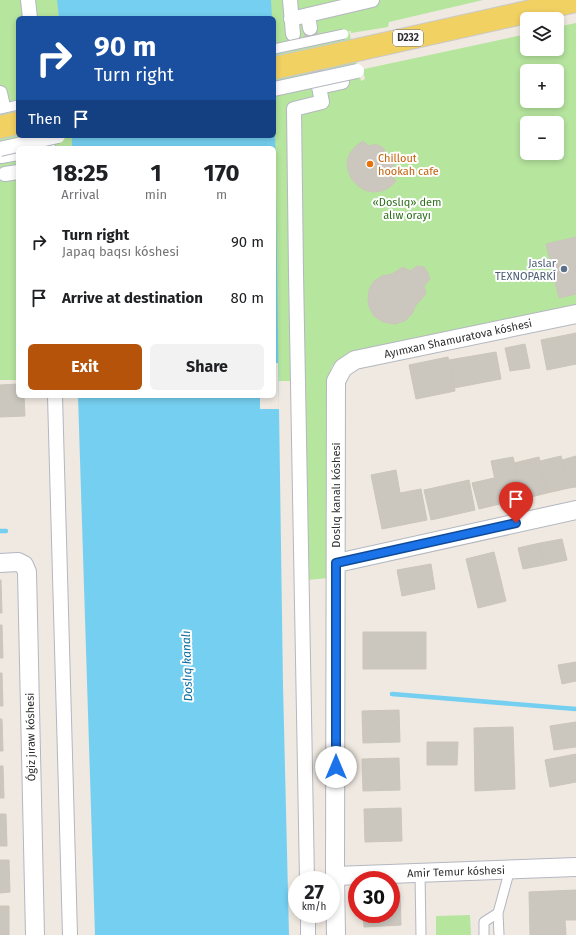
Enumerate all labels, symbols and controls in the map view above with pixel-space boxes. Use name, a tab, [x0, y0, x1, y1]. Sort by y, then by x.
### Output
map controls	[520, 12, 564, 160]
button: layers	[520, 12, 564, 56]
text: 90 m	[94, 30, 156, 63]
road number: D232	[393, 30, 423, 46]
icon: right	[28, 32, 80, 84]
text: Turn right	[94, 64, 174, 86]
button: +	[520, 64, 564, 108]
icon: arrive	[70, 108, 92, 130]
text: Then	[28, 110, 62, 128]
button: −	[520, 116, 564, 160]
place label: Chillout hookah cafe	[378, 152, 439, 178]
text: 18:25	[52, 159, 108, 187]
text: 1	[150, 159, 162, 187]
text: 170	[204, 159, 240, 187]
marker: Chillout hookah cafe	[365, 159, 375, 169]
text: Arrival	[61, 187, 99, 202]
text: min	[145, 187, 167, 202]
text: m	[216, 187, 227, 202]
park label: «Doslıq» dem alıw orayı	[372, 196, 442, 222]
text: Turn right	[62, 226, 129, 244]
icon: right	[28, 231, 50, 253]
text: 90 m	[231, 233, 264, 251]
text: Japaq baqsı kóshesi	[62, 244, 179, 259]
place label: Jaslar TEXNOPARKÍ	[495, 257, 557, 283]
marker: Jaslar TEXNOPARKÍ	[559, 264, 569, 274]
icon: arrive	[28, 287, 50, 309]
text: Arrive at destination	[62, 289, 203, 307]
text: 80 m	[231, 289, 264, 307]
street label: Ayımxan Shamuratova kóshesi	[383, 317, 533, 361]
button: Exit	[28, 344, 142, 390]
button: Share	[150, 344, 264, 390]
street label: Doslıq kanalı kóshesi	[330, 442, 343, 548]
pin	[499, 482, 533, 523]
icon: arrive	[505, 488, 527, 510]
water label: Doslıq kanalı	[179, 630, 195, 702]
street label: Ógiz jıraw kóshesi	[23, 693, 38, 781]
position arrow	[315, 746, 357, 788]
street label: Amir Temur kóshesi	[407, 864, 505, 880]
speed limit sign: 30	[348, 871, 400, 923]
text: 27	[304, 880, 324, 904]
text: km/h	[302, 901, 326, 913]

